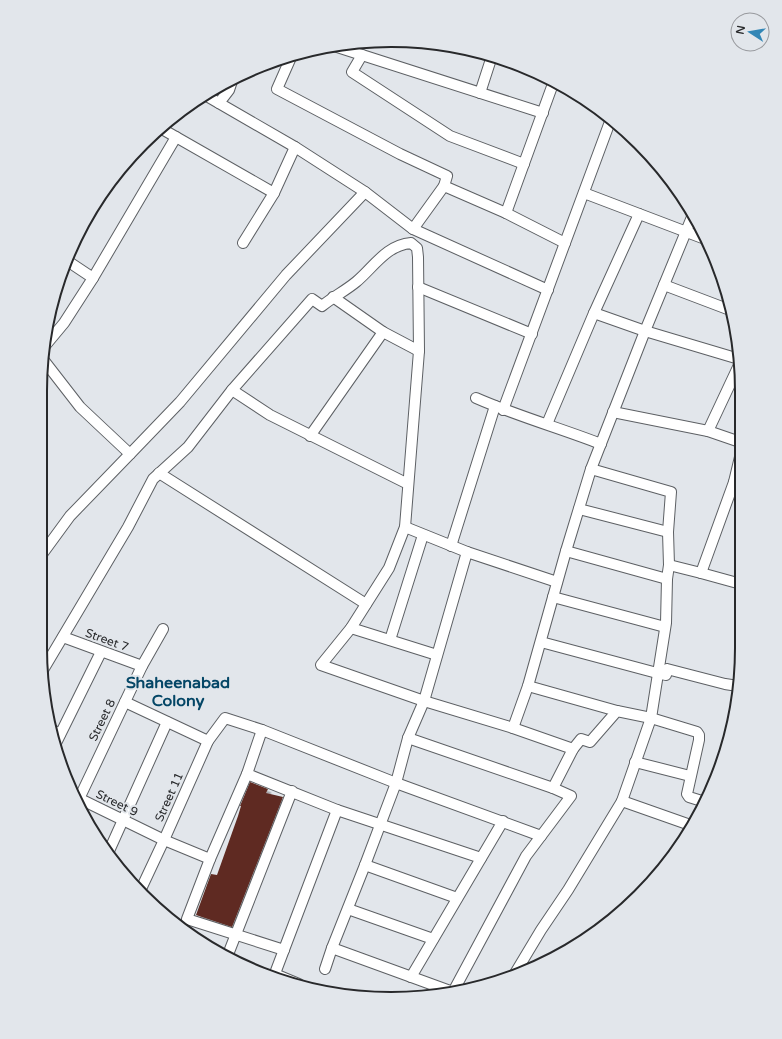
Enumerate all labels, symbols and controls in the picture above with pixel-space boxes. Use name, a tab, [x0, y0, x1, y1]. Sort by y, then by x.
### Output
north arrow	[730, 12, 770, 52]
text: N	[733, 24, 748, 36]
street label: Street 7	[83, 626, 131, 654]
district label: Shaheenabad Colony	[126, 673, 230, 711]
street label: Street 8	[86, 697, 118, 743]
street label: Street 11	[152, 770, 186, 824]
street label: Street 9	[94, 787, 140, 819]

